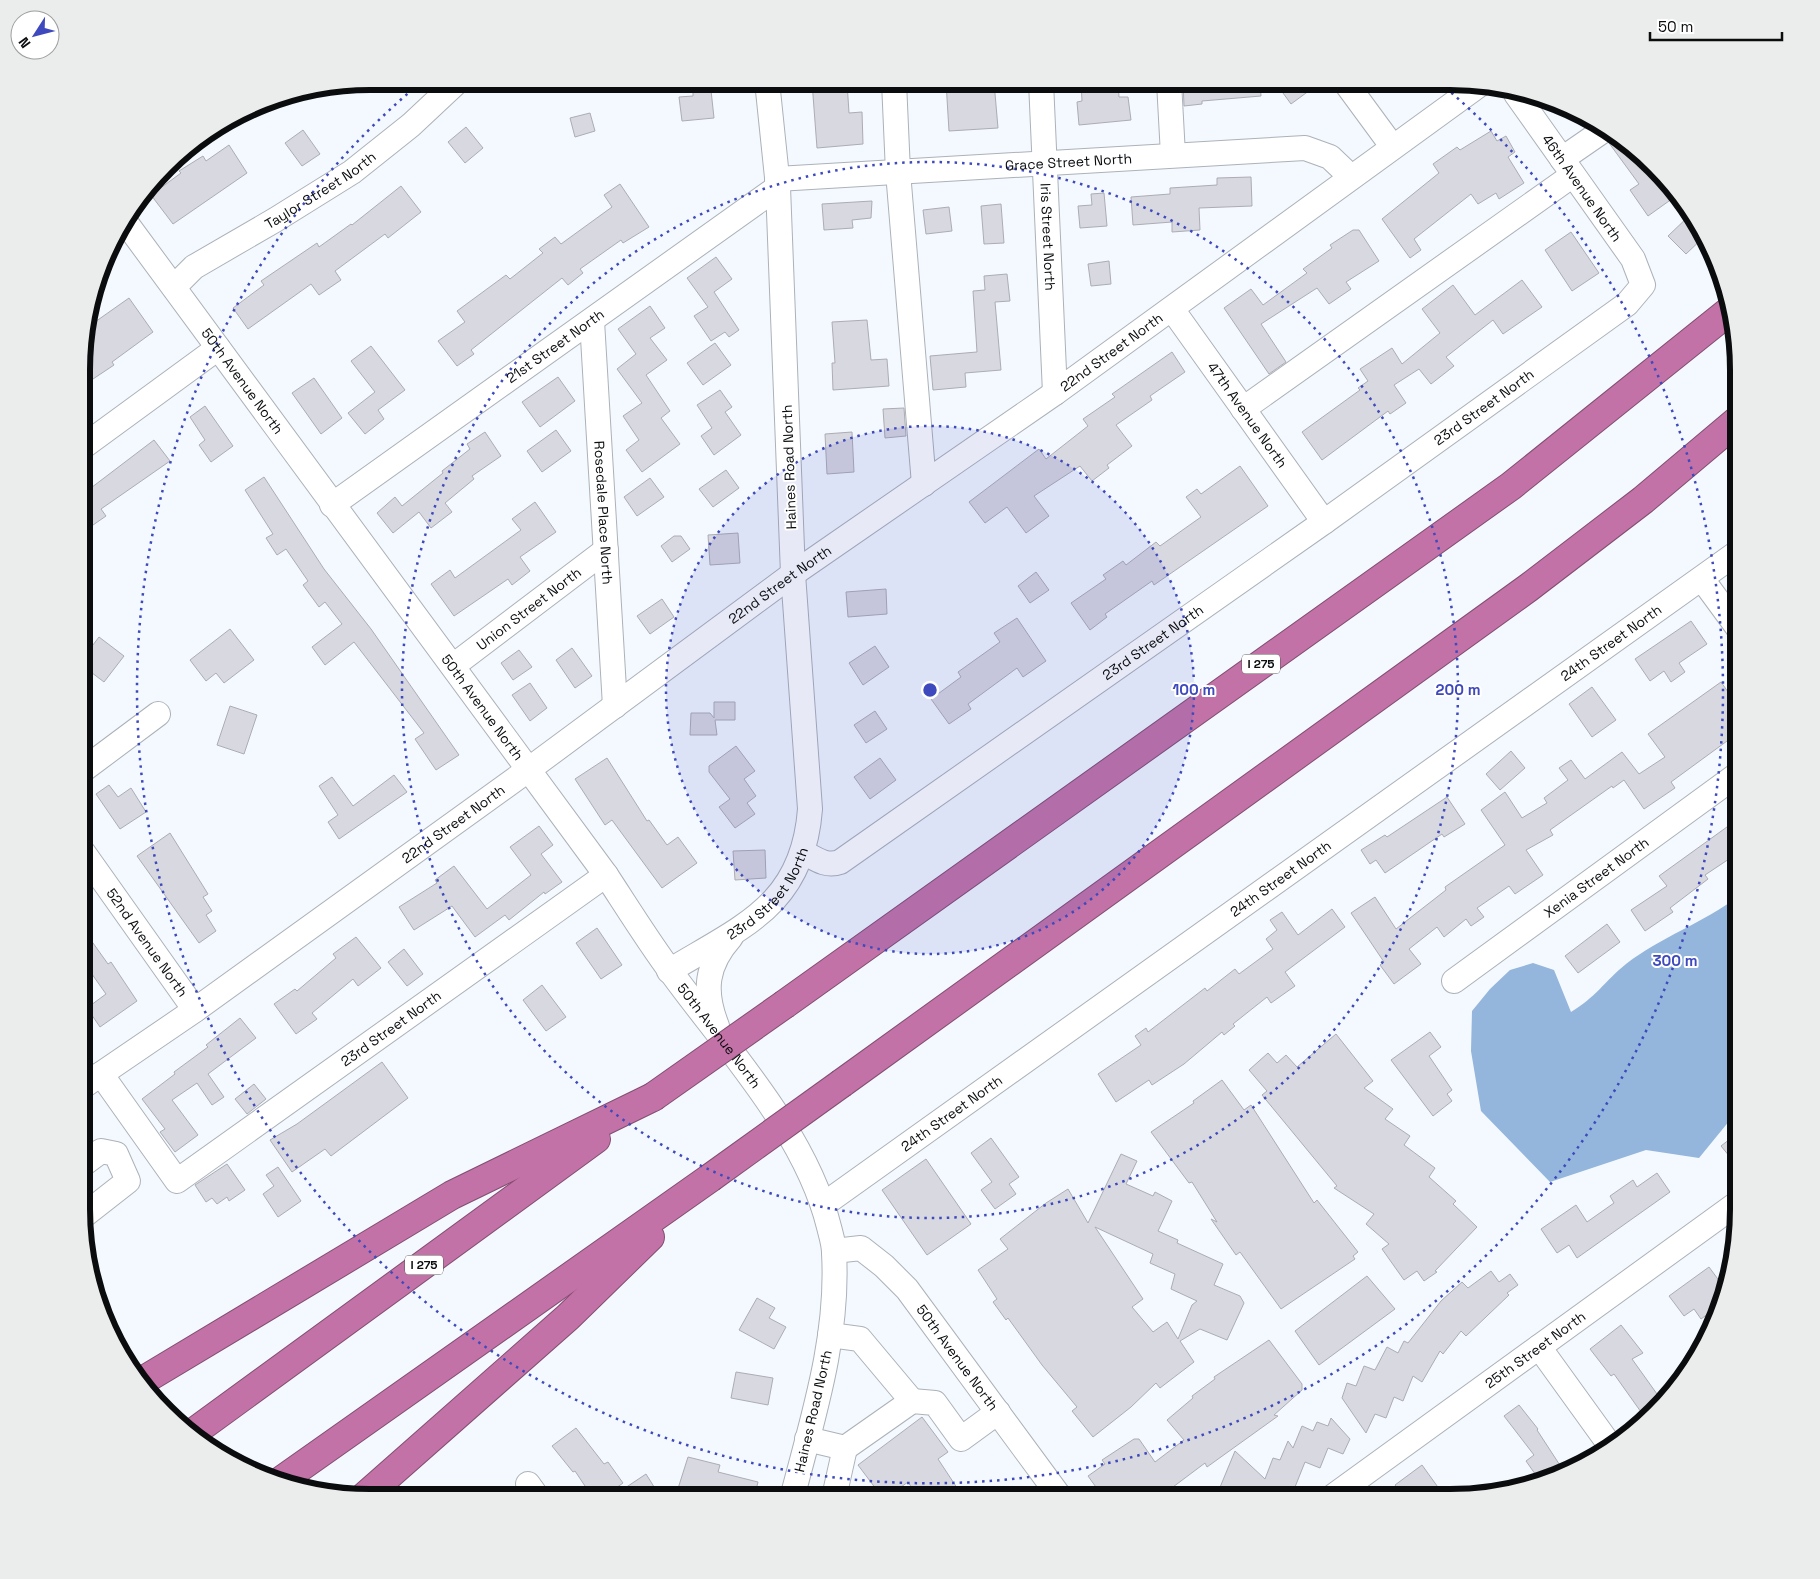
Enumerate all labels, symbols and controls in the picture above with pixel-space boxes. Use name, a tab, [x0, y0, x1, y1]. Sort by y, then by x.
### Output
north arrow	[10, 10, 60, 60]
scale bar	[1650, 10, 1782, 42]
text: 50 m	[1658, 17, 1693, 36]
text: N	[14, 34, 35, 52]
street label: 46th Avenue North	[1538, 131, 1626, 245]
street label: Taylor Street North	[261, 148, 379, 233]
street label: Grace Street North	[1004, 149, 1133, 175]
street label: Iris Street North	[1037, 183, 1059, 291]
street label: 21st Street North	[503, 305, 608, 387]
street label: 22nd Street North	[1056, 309, 1166, 395]
street label: 50th Avenue North	[198, 325, 287, 438]
street label: 47th Avenue North	[1204, 358, 1291, 471]
street label: 23rd Street North	[1430, 365, 1537, 449]
street label: Haines Road North	[778, 404, 800, 530]
street label: Rosedale Place North	[590, 440, 617, 585]
street label: 22nd Street North	[725, 541, 835, 628]
street label: Union Street North	[473, 563, 585, 654]
street label: 24th Street North	[1557, 600, 1665, 685]
street label: 23rd Street North	[1099, 601, 1207, 684]
street label: 50th Avenue North	[438, 651, 528, 764]
road number: I 275	[1242, 654, 1280, 674]
text: 100 m	[1173, 680, 1215, 699]
text: 200 m	[1436, 680, 1480, 699]
centre of rings	[921, 681, 939, 699]
street label: 22nd Street North	[398, 781, 508, 867]
street label: Xenia Street North	[1540, 833, 1652, 922]
street label: 24th Street North	[1226, 836, 1335, 921]
street label: 23rd Street North	[723, 845, 812, 944]
street label: 52nd Avenue North	[102, 885, 192, 1000]
text: 300 m	[1652, 951, 1698, 970]
street label: 50th Avenue North	[673, 980, 765, 1092]
street label: 23rd Street North	[337, 986, 445, 1070]
street label: 24th Street North	[897, 1071, 1006, 1155]
road number: I 275	[405, 1256, 443, 1274]
street label: 50th Avenue North	[912, 1301, 1002, 1414]
street label: 25th Street North	[1481, 1307, 1589, 1392]
street label: Haines Road North	[790, 1348, 836, 1474]

